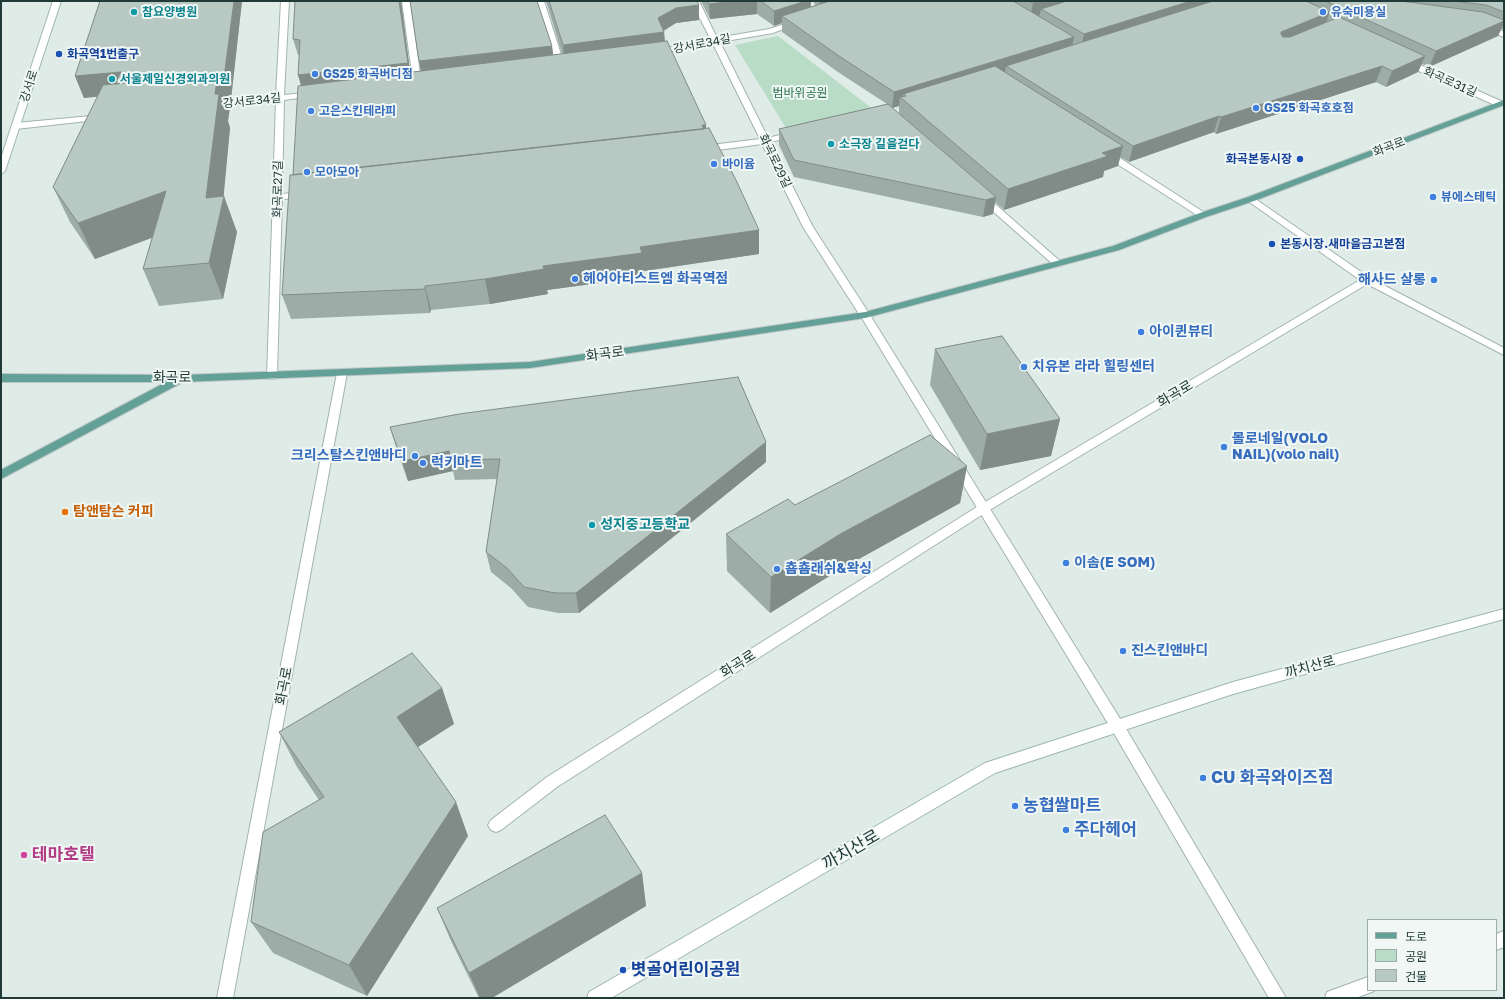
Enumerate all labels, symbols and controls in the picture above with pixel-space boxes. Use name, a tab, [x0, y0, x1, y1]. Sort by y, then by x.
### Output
place label: 참요양병원	[142, 5, 197, 19]
place label: 유숙미용실	[1331, 5, 1386, 19]
marker: 참요양병원	[129, 7, 139, 17]
marker: 유숙미용실	[1318, 7, 1328, 17]
street label: 강서로34길	[672, 31, 732, 57]
place label: 화곡역1번출구	[67, 47, 139, 61]
marker: 화곡역1번출구	[54, 49, 64, 59]
street label: 화곡로31길	[1421, 64, 1479, 100]
place label: GS25 화곡버디점	[323, 67, 413, 81]
street label: 강서로	[17, 68, 41, 104]
marker: GS25 화곡버디점	[310, 69, 320, 79]
place label: 서울제일신경외과의원	[120, 72, 230, 86]
marker: 서울제일신경외과의원	[107, 74, 117, 84]
park label: 범바위공원	[772, 86, 828, 100]
street label: 강서로34길	[222, 91, 282, 111]
place label: GS25 화곡호호점	[1264, 101, 1354, 115]
marker: GS25 화곡호호점	[1251, 103, 1261, 113]
place label: 고은스킨테라피	[319, 104, 396, 118]
marker: 고은스킨테라피	[306, 106, 316, 116]
street label: 화곡로29길	[756, 132, 794, 190]
street label: 화곡로	[1371, 134, 1407, 160]
place label: 소극장 길을걷다	[839, 137, 919, 151]
marker: 소극장 길을걷다	[826, 139, 836, 149]
place label: 화곡본동시장	[1226, 152, 1292, 166]
marker: 화곡본동시장	[1295, 154, 1305, 164]
place label: 바이윰	[722, 157, 755, 171]
marker: 바이윰	[709, 159, 719, 169]
street label: 화곡로27길	[270, 160, 286, 218]
place label: 모아모아	[315, 165, 359, 179]
marker: 모아모아	[302, 167, 312, 177]
place label: 뷰에스테틱	[1441, 190, 1496, 204]
marker: 뷰에스테틱	[1428, 192, 1438, 202]
place label: 본동시장.새마을금고본점	[1280, 237, 1405, 251]
marker: 본동시장.새마을금고본점	[1267, 239, 1277, 249]
place label: 헤어아티스트엠 화곡역점	[583, 271, 728, 287]
place label: 해사드 살롱	[1358, 272, 1426, 288]
marker: 헤어아티스트엠 화곡역점	[570, 274, 580, 284]
marker: 해사드 살롱	[1429, 275, 1439, 285]
place label: 아이퀸뷰티	[1149, 324, 1213, 340]
marker: 아이퀸뷰티	[1136, 327, 1146, 337]
street label: 화곡로	[585, 343, 625, 365]
place label: 치유본 라라 힐링센터	[1032, 359, 1155, 375]
marker: 치유본 라라 힐링센터	[1019, 362, 1029, 372]
street label: 화곡로	[153, 370, 191, 386]
street label: 화곡로	[1154, 377, 1196, 411]
place label: 볼로네일(VOLO NAIL)(volo nail)	[1232, 431, 1339, 464]
marker: 볼로네일(VOLO NAIL)(volo nail)	[1219, 442, 1229, 452]
place label: 크리스탈스킨앤바디	[291, 448, 407, 464]
marker: 크리스탈스킨앤바디	[410, 451, 420, 461]
place label: 럭키마트	[431, 455, 483, 471]
marker: 럭키마트	[418, 458, 428, 468]
place label: 탐앤탐슨 커피	[73, 504, 154, 520]
marker: 탐앤탐슨 커피	[60, 507, 70, 517]
place label: 성지중고등학교	[600, 517, 690, 533]
marker: 성지중고등학교	[587, 520, 597, 530]
place label: 이솜(E SOM)	[1074, 555, 1155, 571]
marker: 이솜(E SOM)	[1061, 558, 1071, 568]
place label: 춈춈래쉬&왁싱	[785, 561, 872, 577]
marker: 춈춈래쉬&왁싱	[772, 564, 782, 574]
place label: 진스킨앤바디	[1131, 643, 1208, 659]
marker: 진스킨앤바디	[1118, 646, 1128, 656]
street label: 화곡로	[717, 647, 759, 681]
street label: 까치산로	[1283, 652, 1337, 682]
street label: 화곡로	[272, 665, 296, 707]
place label: CU 화곡와이즈점	[1211, 768, 1334, 788]
marker: CU 화곡와이즈점	[1198, 773, 1208, 783]
place label: 농협쌀마트	[1023, 796, 1101, 816]
marker: 농협쌀마트	[1010, 801, 1020, 811]
place label: 주다헤어	[1074, 820, 1137, 840]
marker: 주다헤어	[1061, 825, 1071, 835]
street label: 까치산로	[819, 826, 883, 874]
place label: 테마호텔	[32, 845, 95, 865]
marker: 테마호텔	[19, 850, 29, 860]
legend	[1367, 919, 1497, 991]
text: 도로	[1405, 929, 1427, 944]
text: 공원	[1405, 949, 1427, 964]
place label: 볏골어린이공원	[631, 960, 740, 980]
marker: 볏골어린이공원	[618, 965, 628, 975]
text: 건물	[1405, 969, 1427, 984]

